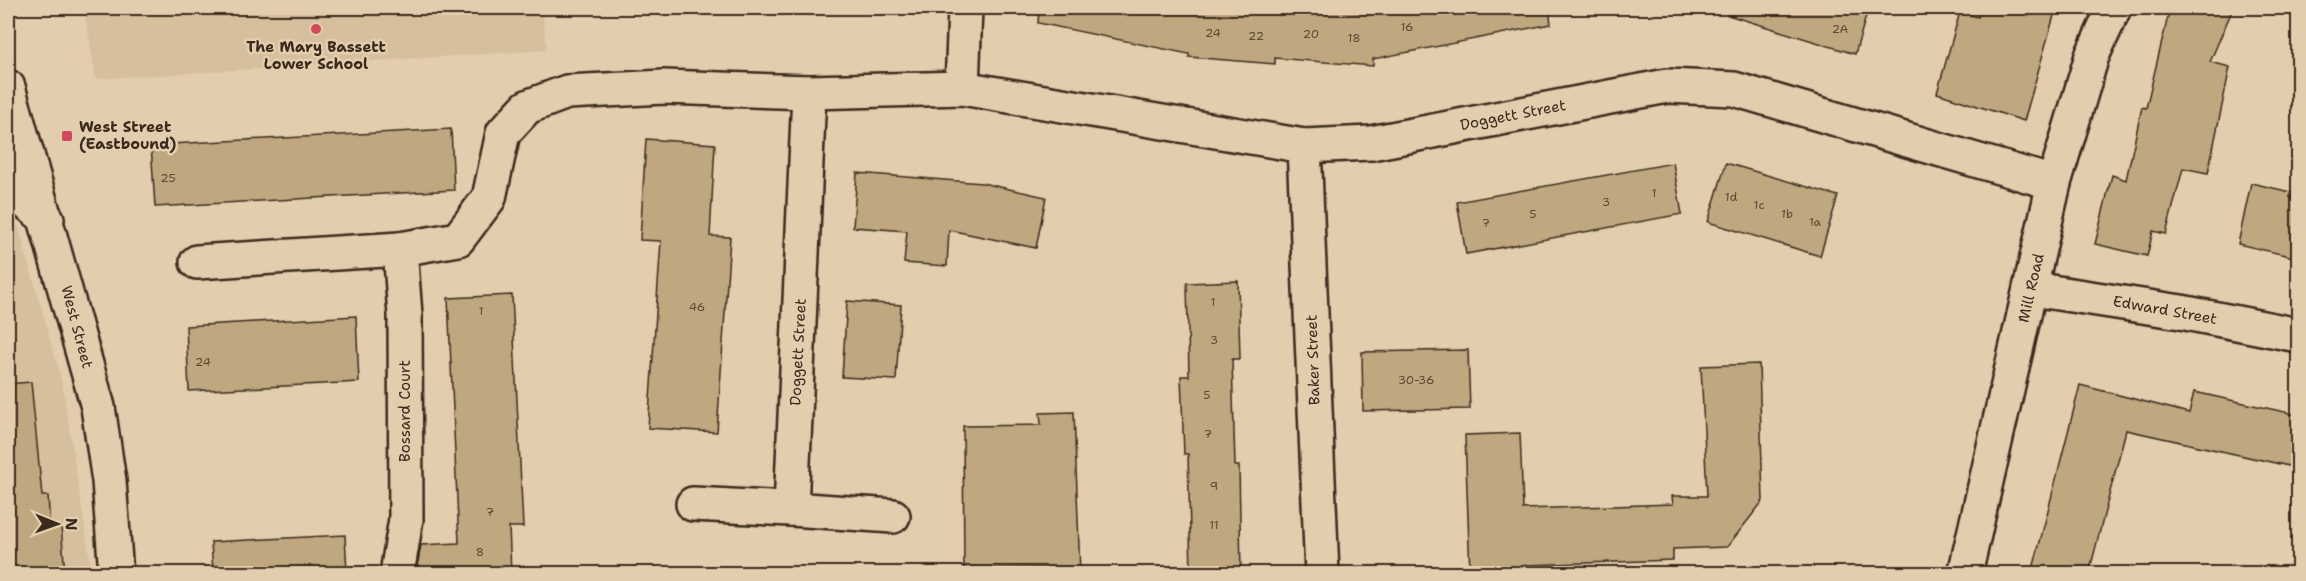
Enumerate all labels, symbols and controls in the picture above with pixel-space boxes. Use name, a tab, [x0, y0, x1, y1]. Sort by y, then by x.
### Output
house number: 16	[1400, 19, 1414, 35]
house number: 2A	[1832, 21, 1849, 37]
marker: The Mary Bassett Lower School	[309, 22, 323, 36]
house number: 24	[1205, 25, 1221, 41]
house number: 20	[1303, 26, 1319, 42]
house number: 22	[1248, 28, 1264, 44]
house number: 18	[1347, 30, 1361, 46]
place label: The Mary Bassett Lower School	[246, 37, 386, 74]
street label: Doggett Street	[1458, 95, 1568, 135]
place label: West Street (Eastbound)	[79, 117, 176, 154]
marker: West Street (Eastbound)	[60, 129, 74, 143]
house number: 25	[160, 170, 176, 186]
house number: 1	[1651, 185, 1657, 201]
house number: 1d	[1725, 189, 1738, 205]
house number: 3	[1602, 194, 1610, 210]
house number: 1c	[1753, 197, 1765, 213]
house number: 5	[1529, 206, 1537, 222]
house number: 1b	[1781, 206, 1793, 222]
house number: 1a	[1809, 214, 1822, 230]
house number: 7	[1482, 215, 1490, 231]
street label: Mill Road	[2013, 251, 2049, 325]
street label: West Street	[56, 283, 98, 371]
street label: Edward Street	[2111, 291, 2219, 329]
house number: 1	[1210, 294, 1216, 310]
street label: Doggett Street	[785, 298, 811, 406]
house number: 46	[689, 299, 705, 315]
house number: 1	[478, 303, 484, 319]
street label: Baker Street	[1301, 314, 1325, 406]
house number: 3	[1210, 332, 1218, 348]
house number: 24	[195, 354, 211, 370]
street label: Bossard Court	[395, 360, 415, 462]
house number: 30-36	[1398, 372, 1434, 388]
house number: 5	[1203, 387, 1211, 403]
house number: 7	[1204, 426, 1212, 442]
house number: 9	[1210, 478, 1218, 494]
north arrow	[27, 494, 87, 554]
house number: 7	[486, 504, 494, 520]
house number: 11	[1209, 517, 1219, 533]
text: N	[61, 518, 82, 531]
house number: 8	[476, 544, 484, 560]

